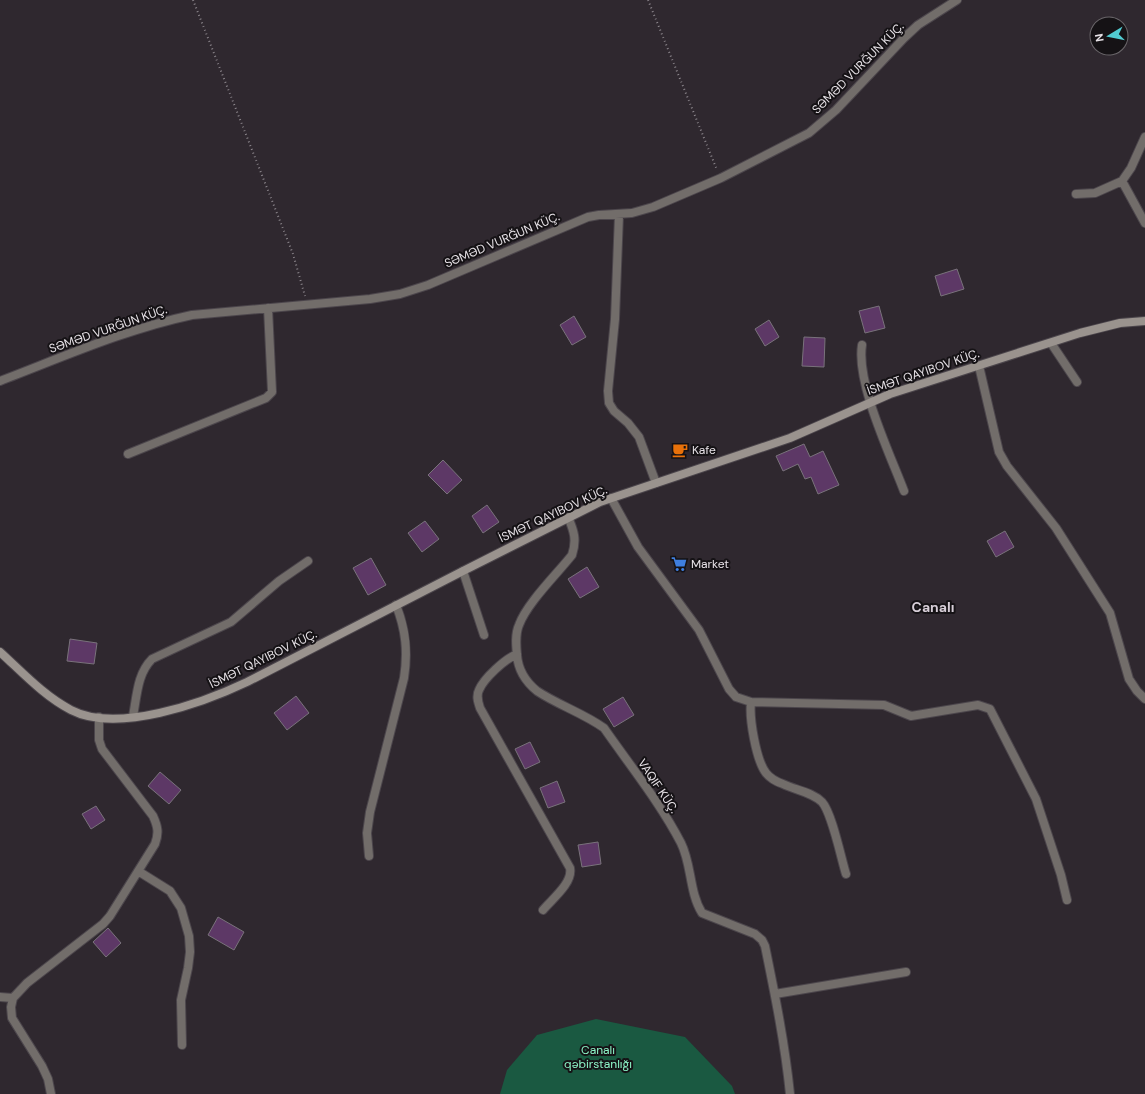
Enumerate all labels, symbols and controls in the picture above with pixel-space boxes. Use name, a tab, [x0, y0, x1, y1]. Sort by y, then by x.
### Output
north arrow	[1089, 16, 1129, 56]
street label: SƏMƏD VURĞUN KÜÇ.	[809, 19, 907, 117]
text: N	[1092, 33, 1107, 43]
street label: SƏMƏD VURĞUN KÜÇ.	[442, 208, 562, 272]
street label: SƏMƏD VURĞUN KÜÇ.	[47, 301, 169, 357]
street label: İSMƏT QAYIBOV KÜÇ.	[865, 345, 981, 399]
cafe icon: Kafe	[671, 441, 689, 459]
place label: Kafe	[692, 442, 716, 458]
street label: İSMƏT QAYIBOV KÜÇ.	[496, 482, 610, 546]
supermarket icon: Market	[670, 555, 688, 573]
place label: Market	[691, 556, 729, 572]
district label: Canalı	[912, 598, 954, 616]
street label: İSMƏT QAYIBOV KÜÇ.	[207, 626, 319, 692]
street label: VAQIF KÜÇ.	[634, 756, 682, 816]
park label: Canalı qəbirstanlığı	[564, 1042, 632, 1072]

